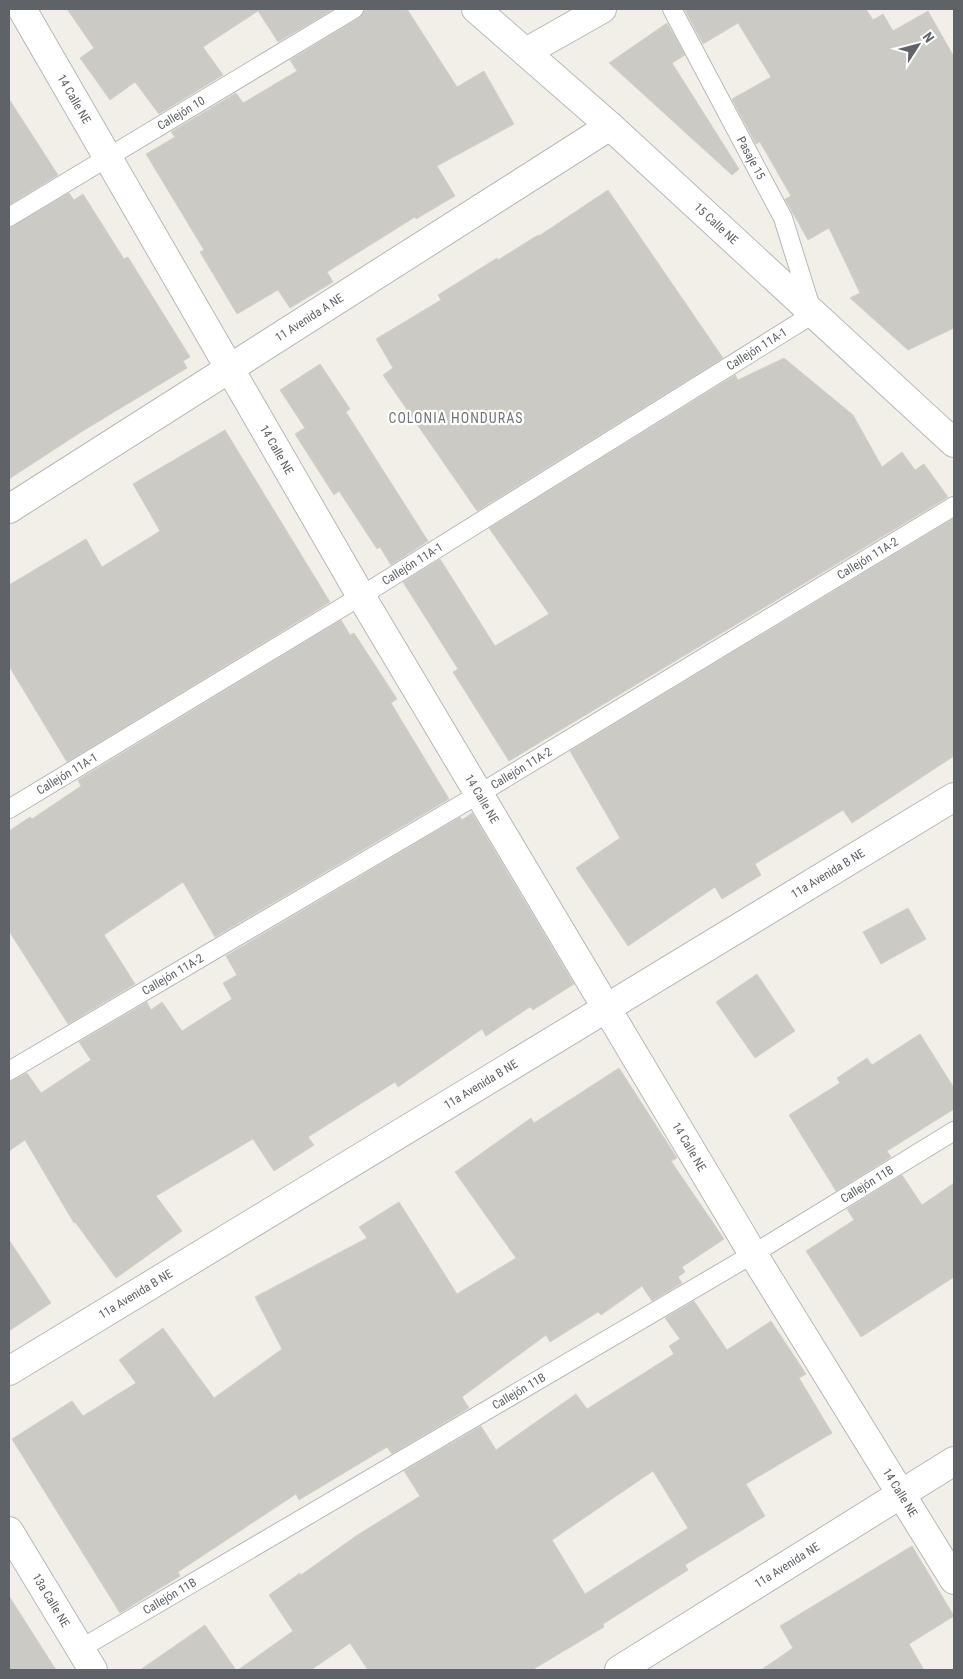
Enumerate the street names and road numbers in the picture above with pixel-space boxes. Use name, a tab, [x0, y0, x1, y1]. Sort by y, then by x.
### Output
street label: 14 Calle NE	[54, 72, 94, 126]
street label: Callejón 10	[155, 94, 207, 133]
street label: Pasaje 15	[734, 134, 768, 182]
street label: 15 Calle NE	[691, 200, 741, 247]
street label: 11 Avenida A NE	[273, 291, 346, 345]
street label: Callejón 11A-1	[724, 325, 790, 373]
street label: 14 Calle NE	[257, 423, 296, 477]
street label: Callejón 11A-2	[835, 535, 901, 582]
street label: Callejón 11A-1	[380, 540, 445, 588]
street label: Callejón 11A-2	[488, 745, 554, 792]
street label: Callejón 11A-1	[34, 750, 100, 798]
street label: 14 Calle NE	[462, 772, 502, 826]
street label: 11a Avenida B NE	[788, 846, 867, 901]
street label: Callejón 11A-2	[140, 951, 206, 998]
street label: 11a Avenida B NE	[441, 1057, 520, 1112]
street label: 14 Calle NE	[669, 1120, 709, 1174]
street label: Callejón 11B	[838, 1163, 896, 1206]
street label: 11a Avenida B NE	[96, 1266, 175, 1322]
street label: Callejón 11B	[490, 1370, 548, 1412]
street label: 14 Calle NE	[880, 1466, 920, 1519]
street label: 11a Avenida NE	[752, 1540, 822, 1591]
street label: 13a Calle NE	[29, 1571, 72, 1630]
street label: Callejón 11B	[141, 1575, 199, 1617]

